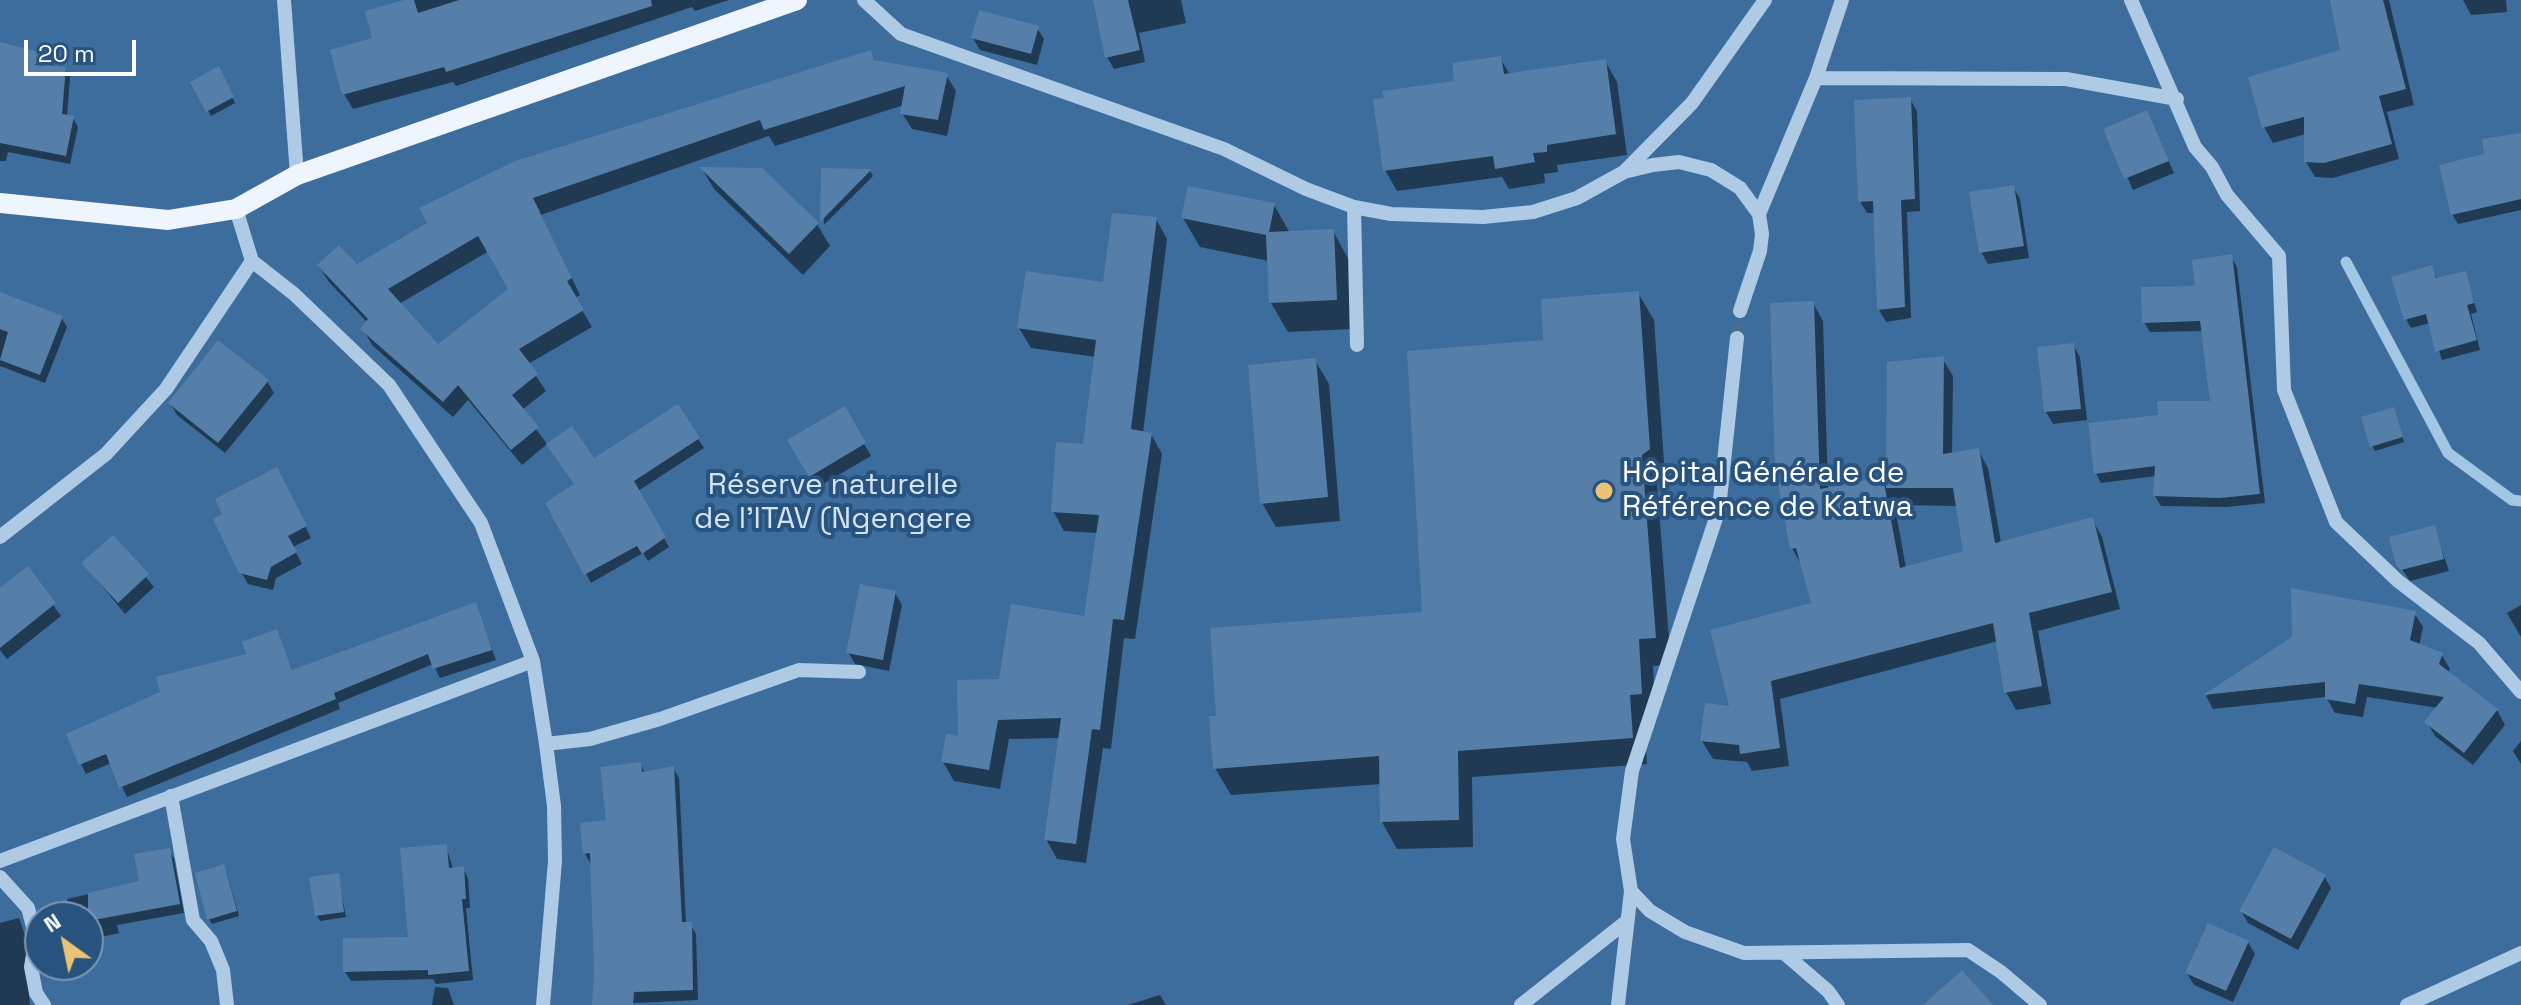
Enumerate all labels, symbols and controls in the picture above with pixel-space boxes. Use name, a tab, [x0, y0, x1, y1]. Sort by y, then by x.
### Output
scale bar	[28, 24, 140, 74]
text: 20 m	[38, 38, 95, 69]
place label: Hôpital Générale de Référence de Katwa	[1622, 456, 1913, 526]
park label: Réserve naturelle de l'ITAV (Ngengere	[694, 468, 972, 538]
marker: Hôpital Générale de Référence de Katwa	[1593, 480, 1615, 502]
north arrow	[24, 901, 104, 981]
text: N	[38, 907, 66, 938]

